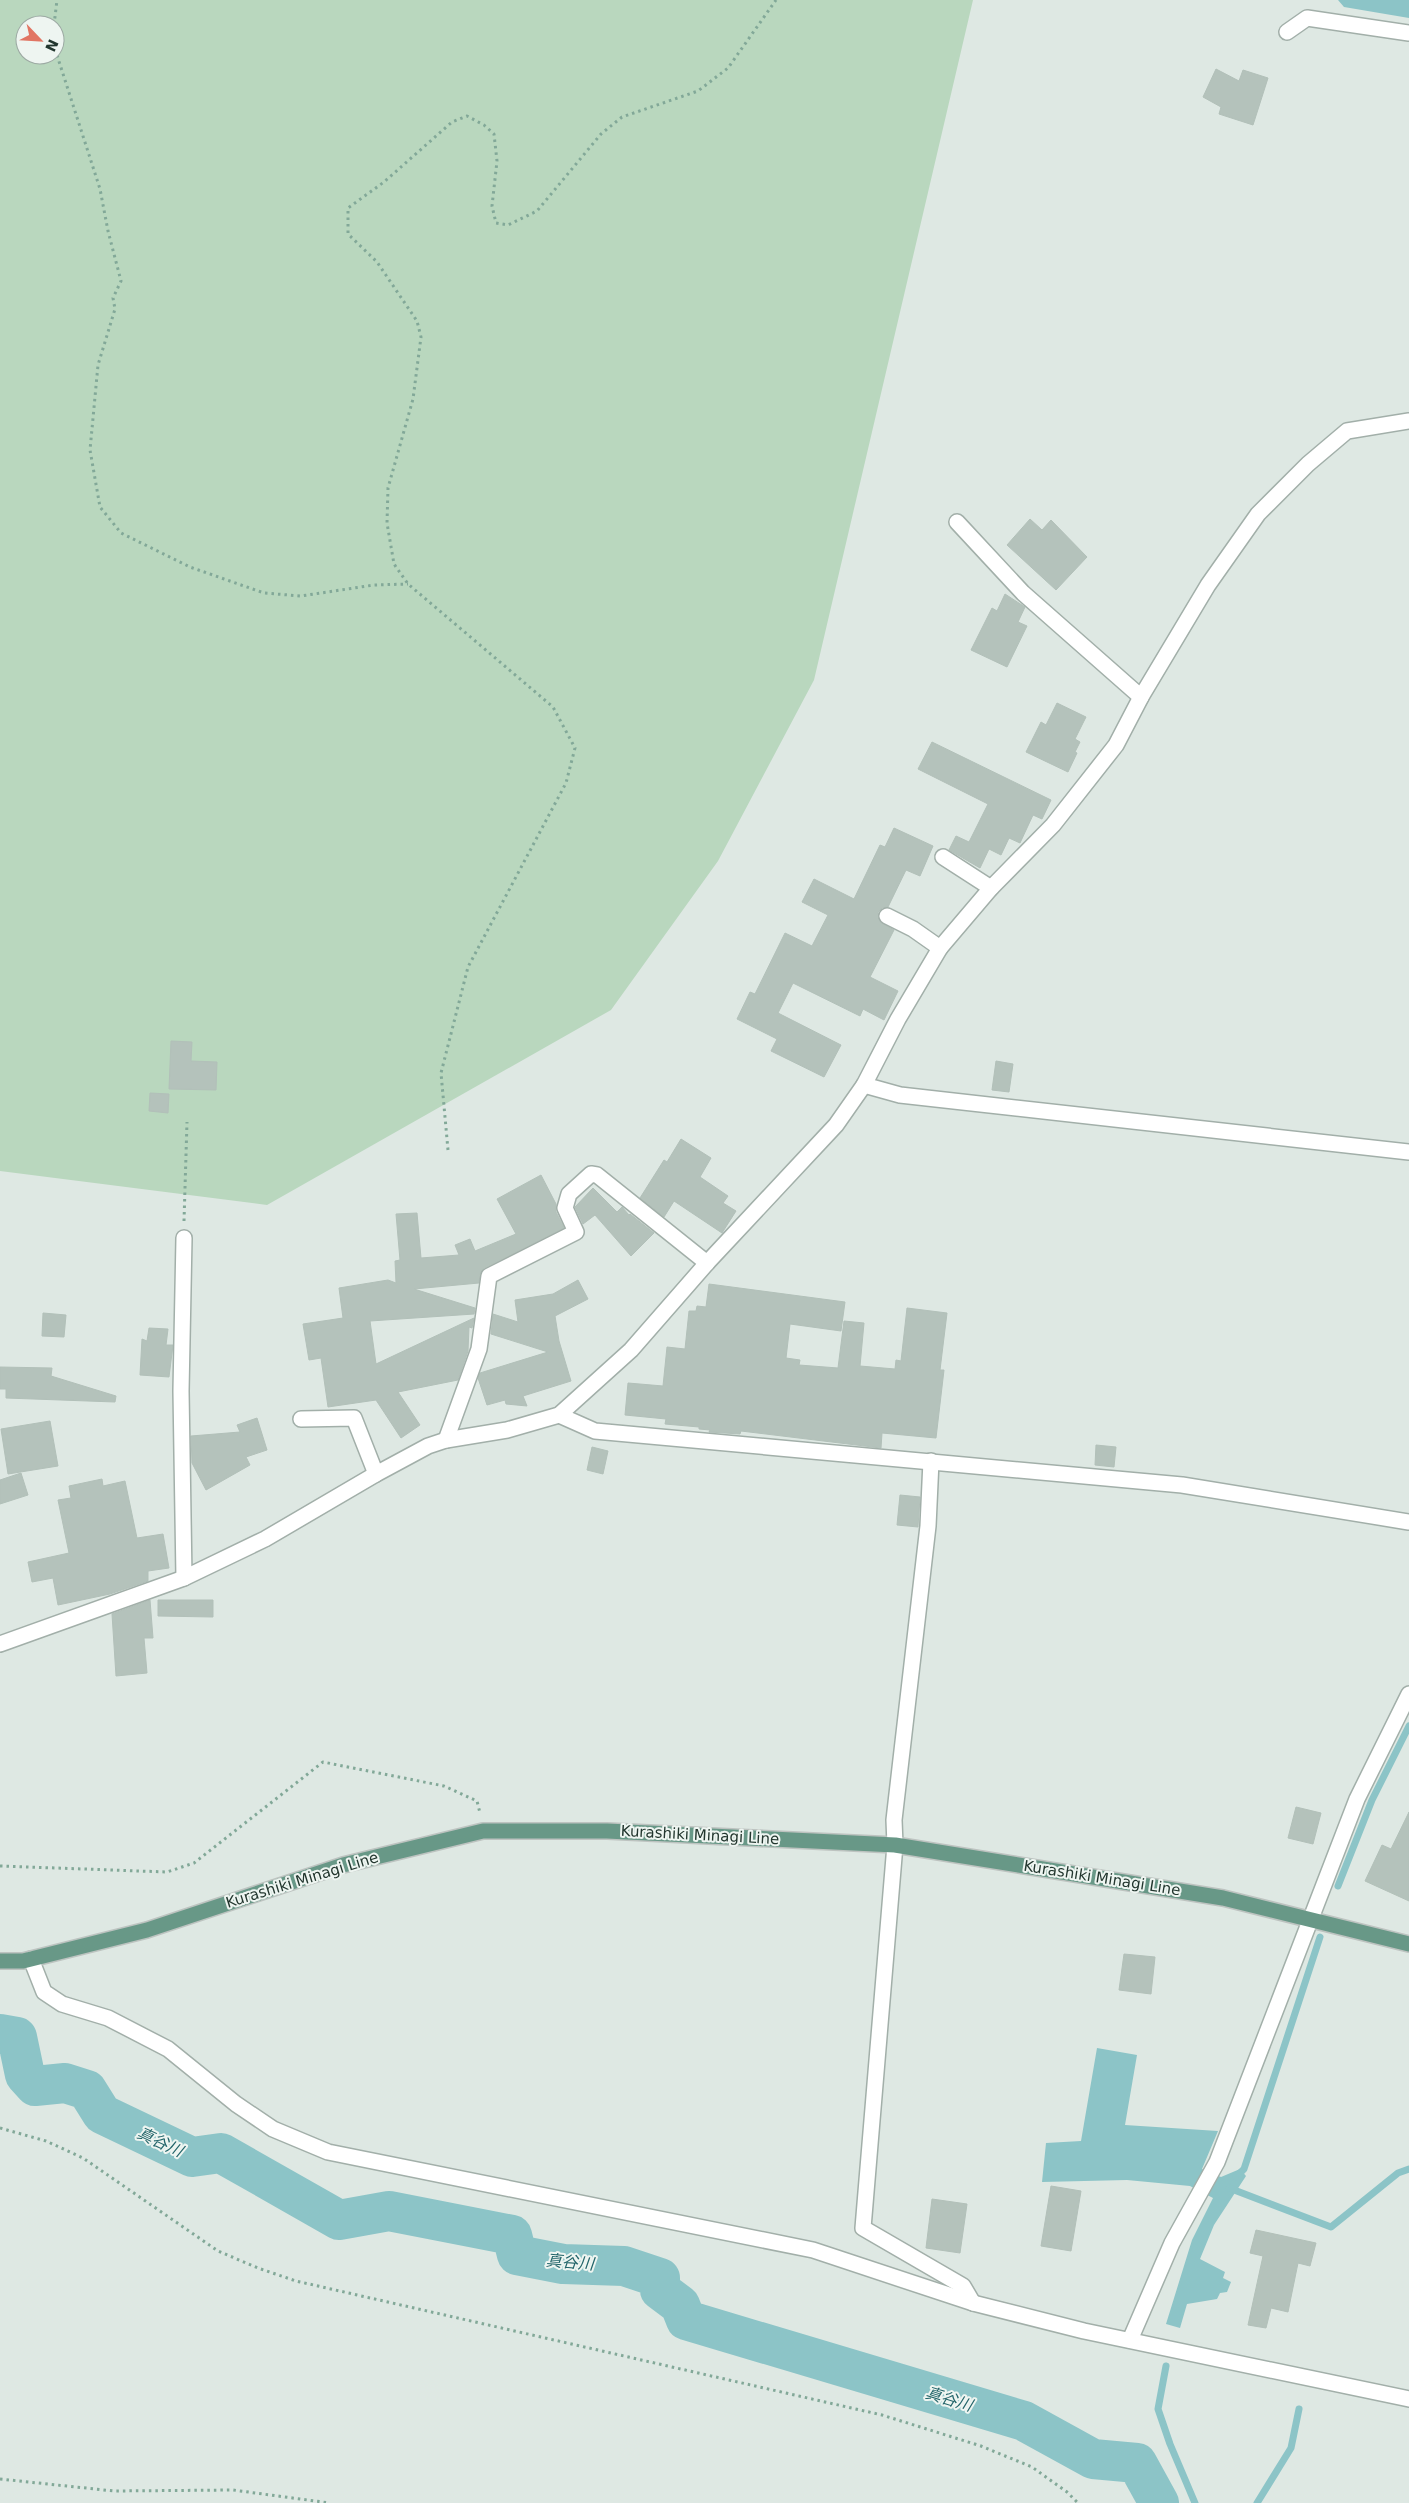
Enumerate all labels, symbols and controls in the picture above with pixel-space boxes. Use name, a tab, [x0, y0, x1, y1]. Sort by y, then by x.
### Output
north arrow	[15, 15, 65, 65]
text: N	[42, 37, 62, 54]
street label: Kurashiki Minagi Line	[620, 1822, 780, 1848]
street label: Kurashiki Minagi Line	[224, 1848, 380, 1912]
street label: Kurashiki Minagi Line	[1022, 1857, 1182, 1899]
water label: 真谷川	[134, 2123, 188, 2162]
water label: 真谷川	[545, 2250, 597, 2274]
water label: 真谷川	[923, 2383, 977, 2416]

